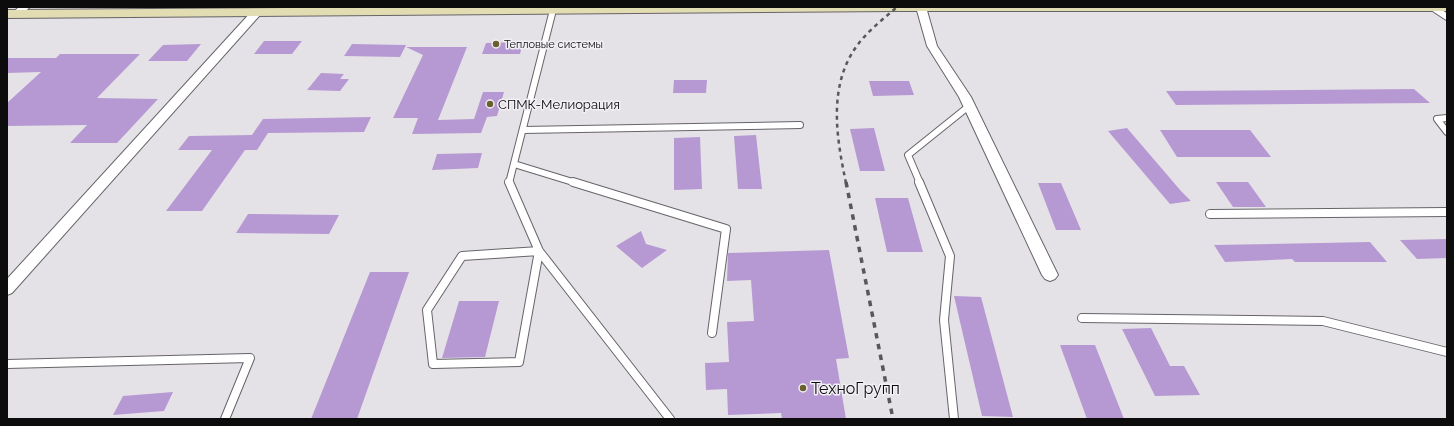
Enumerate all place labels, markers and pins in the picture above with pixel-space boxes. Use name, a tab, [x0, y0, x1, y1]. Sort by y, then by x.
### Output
place label: Тепловые системы	[504, 38, 603, 51]
marker: Тепловые системы	[491, 39, 501, 49]
place label: СПМК-Мелиорация	[498, 97, 620, 112]
marker: СПМК-Мелиорация	[485, 99, 495, 109]
place label: ТехноГрупп	[811, 379, 900, 398]
marker: ТехноГрупп	[798, 383, 808, 393]

